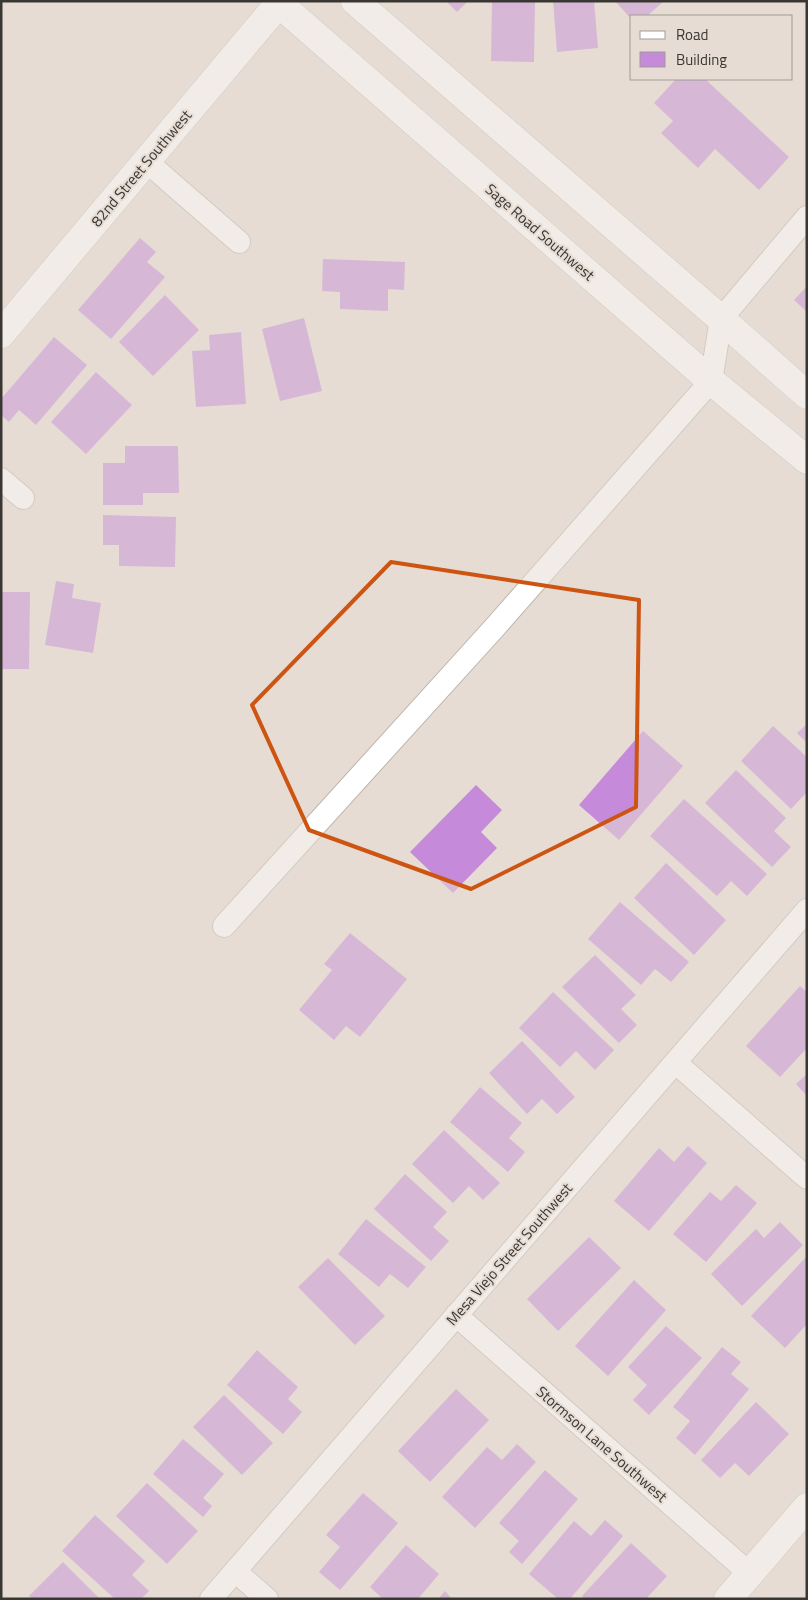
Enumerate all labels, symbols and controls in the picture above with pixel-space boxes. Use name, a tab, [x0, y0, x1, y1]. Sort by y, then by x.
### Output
legend	[630, 15, 793, 80]
text: Road	[676, 23, 708, 46]
text: Building	[676, 48, 727, 71]
street label: 82nd Street Southwest	[85, 104, 197, 232]
street label: Sage Road Southwest	[480, 178, 600, 287]
street label: Mesa Viejo Street Southwest	[440, 1177, 578, 1330]
street label: Stormson Lane Southwest	[531, 1380, 673, 1508]

